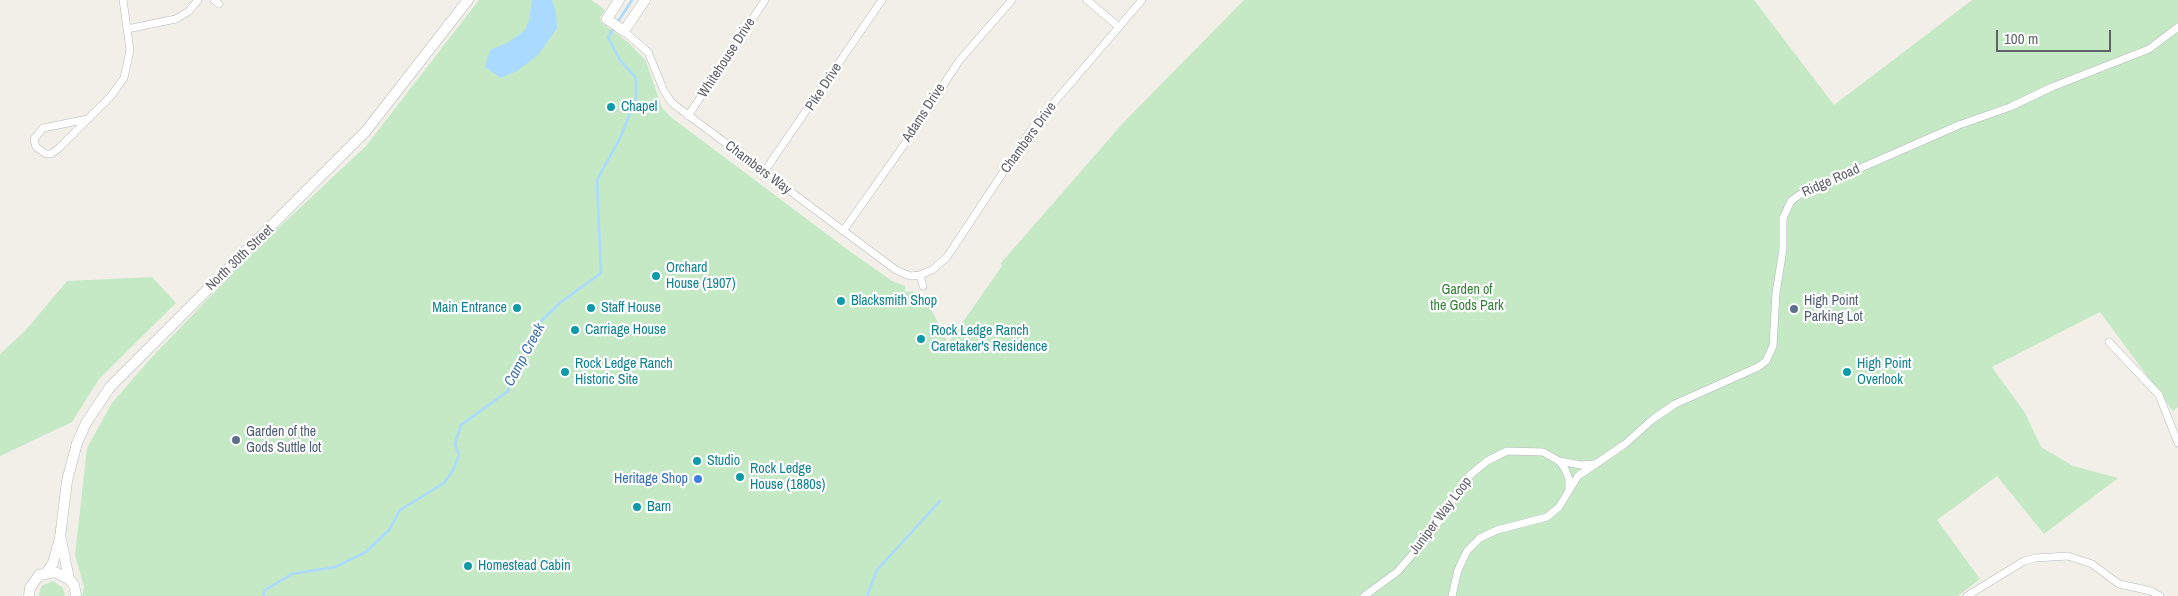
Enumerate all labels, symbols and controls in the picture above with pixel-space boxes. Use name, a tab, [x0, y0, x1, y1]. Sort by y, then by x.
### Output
street label: Whitehouse Drive	[695, 15, 759, 101]
scale bar	[1998, 20, 2113, 52]
text: 100 m	[2004, 28, 2038, 49]
street label: Pike Drive	[802, 60, 846, 114]
street label: Adams Drive	[899, 81, 949, 145]
place label: Chapel	[621, 99, 657, 115]
street label: Chambers Drive	[998, 99, 1060, 177]
marker: Chapel	[605, 101, 617, 113]
street label: Chambers Way	[722, 138, 794, 198]
street label: Ridge Road	[1800, 161, 1862, 201]
street label: North 30th Street	[203, 222, 277, 294]
place label: Orchard House (1907)	[666, 260, 736, 292]
marker: Orchard House (1907)	[650, 270, 662, 282]
park label: Garden of the Gods Park	[1430, 282, 1504, 314]
place label: Blacksmith Shop	[851, 293, 937, 309]
place label: High Point Parking Lot	[1804, 293, 1863, 326]
marker: Blacksmith Shop	[835, 295, 847, 307]
place label: Main Entrance	[432, 300, 507, 316]
place label: Staff House	[601, 300, 661, 316]
marker: Main Entrance	[511, 302, 523, 314]
marker: Staff House	[585, 302, 597, 314]
marker: High Point Parking Lot	[1788, 303, 1800, 315]
water label: Camp Creek	[501, 320, 549, 390]
place label: Carriage House	[585, 322, 666, 338]
place label: Rock Ledge Ranch Caretaker's Residence	[931, 323, 1047, 356]
marker: Carriage House	[569, 324, 581, 336]
marker: Rock Ledge Ranch Caretaker's Residence	[915, 333, 927, 345]
place label: Rock Ledge Ranch Historic Site	[575, 356, 673, 388]
place label: High Point Overlook	[1857, 356, 1911, 388]
marker: Rock Ledge Ranch Historic Site	[559, 366, 571, 378]
marker: High Point Overlook	[1841, 366, 1853, 378]
place label: Garden of the Gods Suttle lot	[246, 424, 321, 457]
marker: Garden of the Gods Suttle lot	[230, 434, 242, 446]
place label: Studio	[707, 453, 740, 469]
marker: Studio	[691, 455, 703, 467]
place label: Rock Ledge House (1880s)	[750, 461, 825, 494]
place label: Heritage Shop	[614, 471, 688, 487]
marker: Rock Ledge House (1880s)	[734, 471, 746, 483]
marker: Heritage Shop	[692, 473, 704, 485]
street label: Juniper Way Loop	[1406, 474, 1476, 558]
place label: Barn	[647, 499, 671, 515]
marker: Barn	[631, 501, 643, 513]
place label: Homestead Cabin	[478, 558, 571, 574]
marker: Homestead Cabin	[462, 560, 474, 572]

